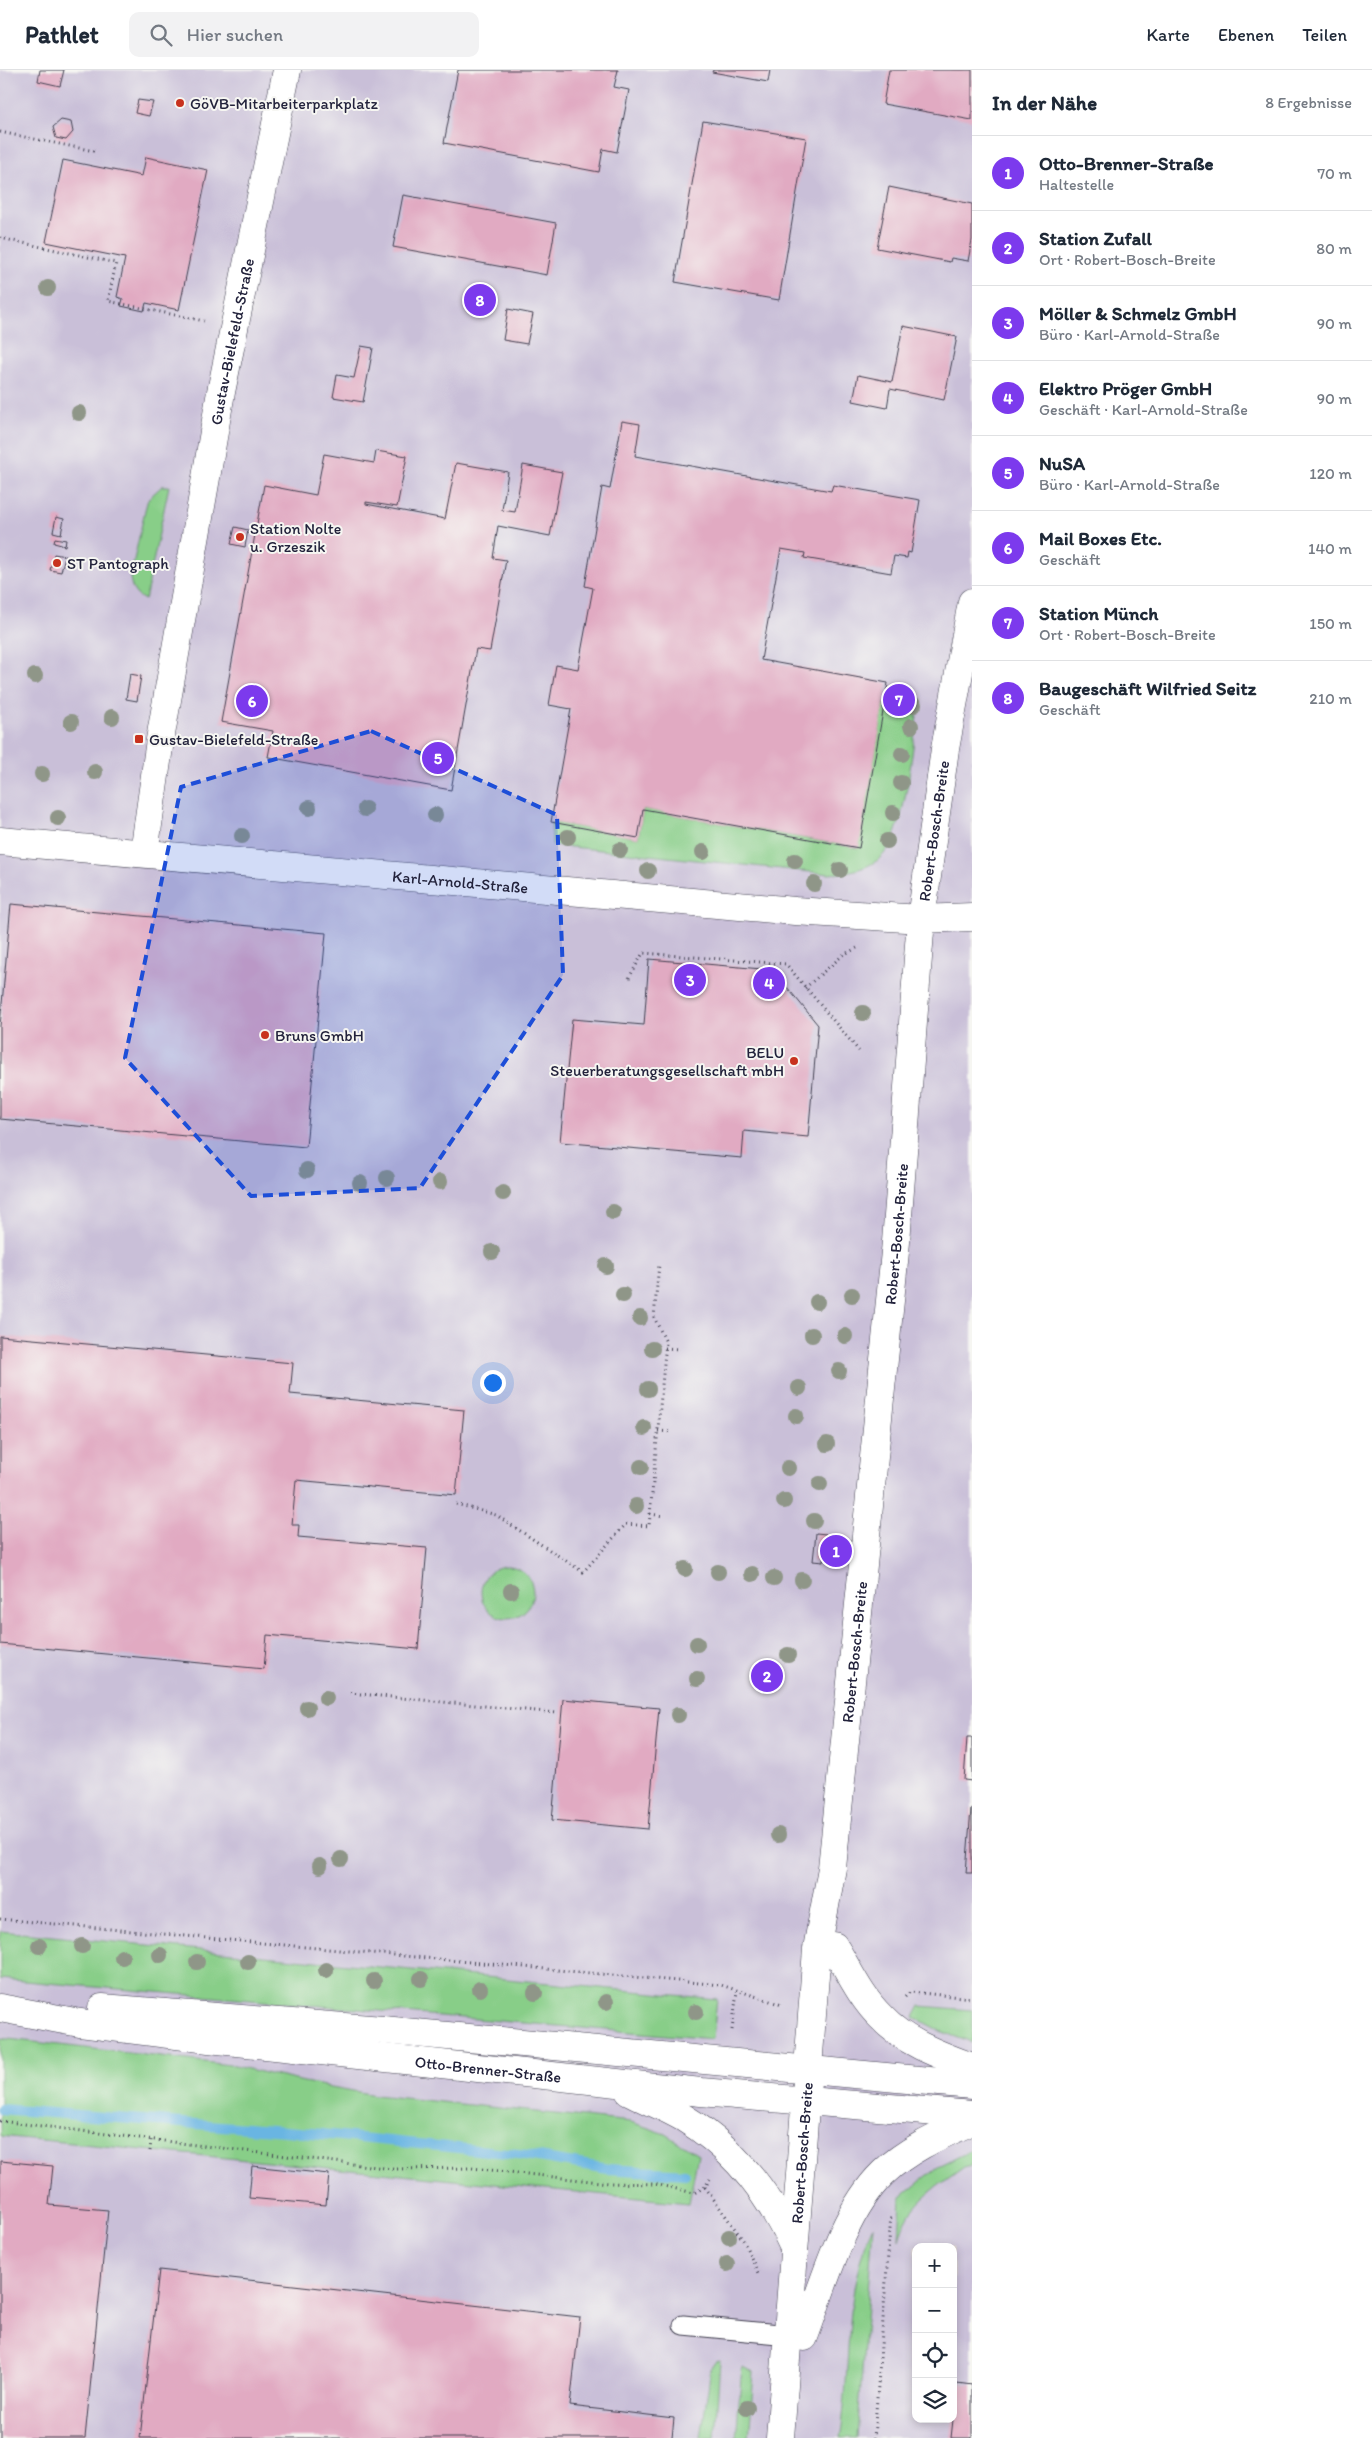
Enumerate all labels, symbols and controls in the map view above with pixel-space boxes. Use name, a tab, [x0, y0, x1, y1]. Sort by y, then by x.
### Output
search box	[129, 12, 479, 57]
text: Pathlet	[25, 20, 99, 49]
icon: search	[147, 21, 175, 49]
text: Hier suchen	[187, 23, 283, 46]
text: Karte	[1147, 24, 1190, 46]
text: Ebenen	[1218, 24, 1274, 46]
text: Teilen	[1302, 24, 1347, 46]
text: In der Nähe	[992, 90, 1097, 115]
text: 8 Ergebnisse	[1265, 93, 1352, 112]
place label: GöVB-Mitarbeiterparkplatz	[190, 94, 379, 113]
marker: GöVB-Mitarbeiterparkplatz	[174, 97, 186, 109]
text: Otto-Brenner-Straße	[1039, 152, 1214, 175]
text: 1	[1004, 164, 1012, 183]
text: 70 m	[1317, 164, 1352, 183]
text: Haltestelle	[1039, 175, 1114, 194]
text: Station Zufall	[1039, 227, 1152, 250]
text: 2	[1004, 239, 1012, 258]
text: 80 m	[1316, 239, 1352, 258]
text: Ort · Robert-Bosch-Breite	[1039, 250, 1216, 269]
street label: Gustav-Bielefeld-Straße	[206, 257, 258, 426]
pin: 8	[464, 281, 496, 319]
text: Möller & Schmelz GmbH	[1039, 302, 1237, 325]
text: 3	[1004, 314, 1012, 333]
text: 90 m	[1317, 314, 1352, 333]
text: Büro · Karl-Arnold-Straße	[1039, 325, 1220, 344]
text: Elektro Pröger GmbH	[1039, 377, 1212, 400]
text: 4	[1003, 389, 1013, 408]
text: 90 m	[1317, 389, 1352, 408]
text: Geschäft · Karl-Arnold-Straße	[1039, 400, 1248, 419]
text: NuSA	[1039, 452, 1085, 475]
text: 5	[1004, 464, 1012, 483]
text: 120 m	[1309, 464, 1352, 483]
text: Büro · Karl-Arnold-Straße	[1039, 475, 1220, 494]
place label: Station Nolte u. Grzeszik	[250, 519, 341, 556]
text: Mail Boxes Etc.	[1039, 527, 1162, 550]
marker: Station Nolte u. Grzeszik	[234, 531, 246, 543]
text: 6	[1004, 539, 1012, 558]
text: 140 m	[1308, 539, 1352, 558]
text: Geschäft	[1039, 550, 1101, 569]
place label: ST Pantograph	[67, 554, 169, 573]
marker: ST Pantograph	[51, 557, 63, 569]
text: Station Münch	[1039, 602, 1158, 625]
text: 7	[1004, 614, 1012, 633]
text: 150 m	[1309, 614, 1352, 633]
text: Ort · Robert-Bosch-Breite	[1039, 625, 1216, 644]
text: Baugeschäft Wilfried Seitz	[1039, 677, 1256, 700]
pin: 7	[883, 681, 915, 719]
pin: 6	[236, 682, 268, 720]
text: 8	[1004, 689, 1012, 708]
text: 210 m	[1309, 689, 1352, 708]
text: Geschäft	[1039, 700, 1101, 719]
place label: Gustav-Bielefeld-Straße	[149, 730, 318, 749]
marker: Gustav-Bielefeld-Straße	[133, 733, 145, 745]
pin: 5	[422, 739, 454, 777]
street label: Robert-Bosch-Breite	[915, 759, 953, 903]
street label: Karl-Arnold-Straße	[392, 867, 529, 897]
pin: 3	[674, 961, 706, 999]
pin: 4	[753, 964, 785, 1002]
place label: Bruns GmbH	[275, 1026, 364, 1045]
marker: Bruns GmbH	[259, 1029, 271, 1041]
place label: BELU Steuerberatungsgesellschaft mbH	[550, 1043, 784, 1080]
marker: BELU Steuerberatungsgesellschaft mbH	[788, 1055, 800, 1067]
street label: Robert-Bosch-Breite	[881, 1162, 912, 1306]
your location	[480, 1370, 506, 1396]
pin: 1	[820, 1532, 852, 1570]
street label: Robert-Bosch-Breite	[838, 1580, 871, 1724]
pin: 2	[751, 1657, 783, 1695]
street label: Otto-Brenner-Straße	[414, 2052, 562, 2087]
street label: Robert-Bosch-Breite	[787, 2081, 817, 2224]
map controls	[912, 2243, 957, 2423]
button: +	[912, 2243, 957, 2288]
button: −	[912, 2288, 957, 2333]
button: locate	[912, 2333, 957, 2378]
button: layers	[912, 2378, 957, 2423]

